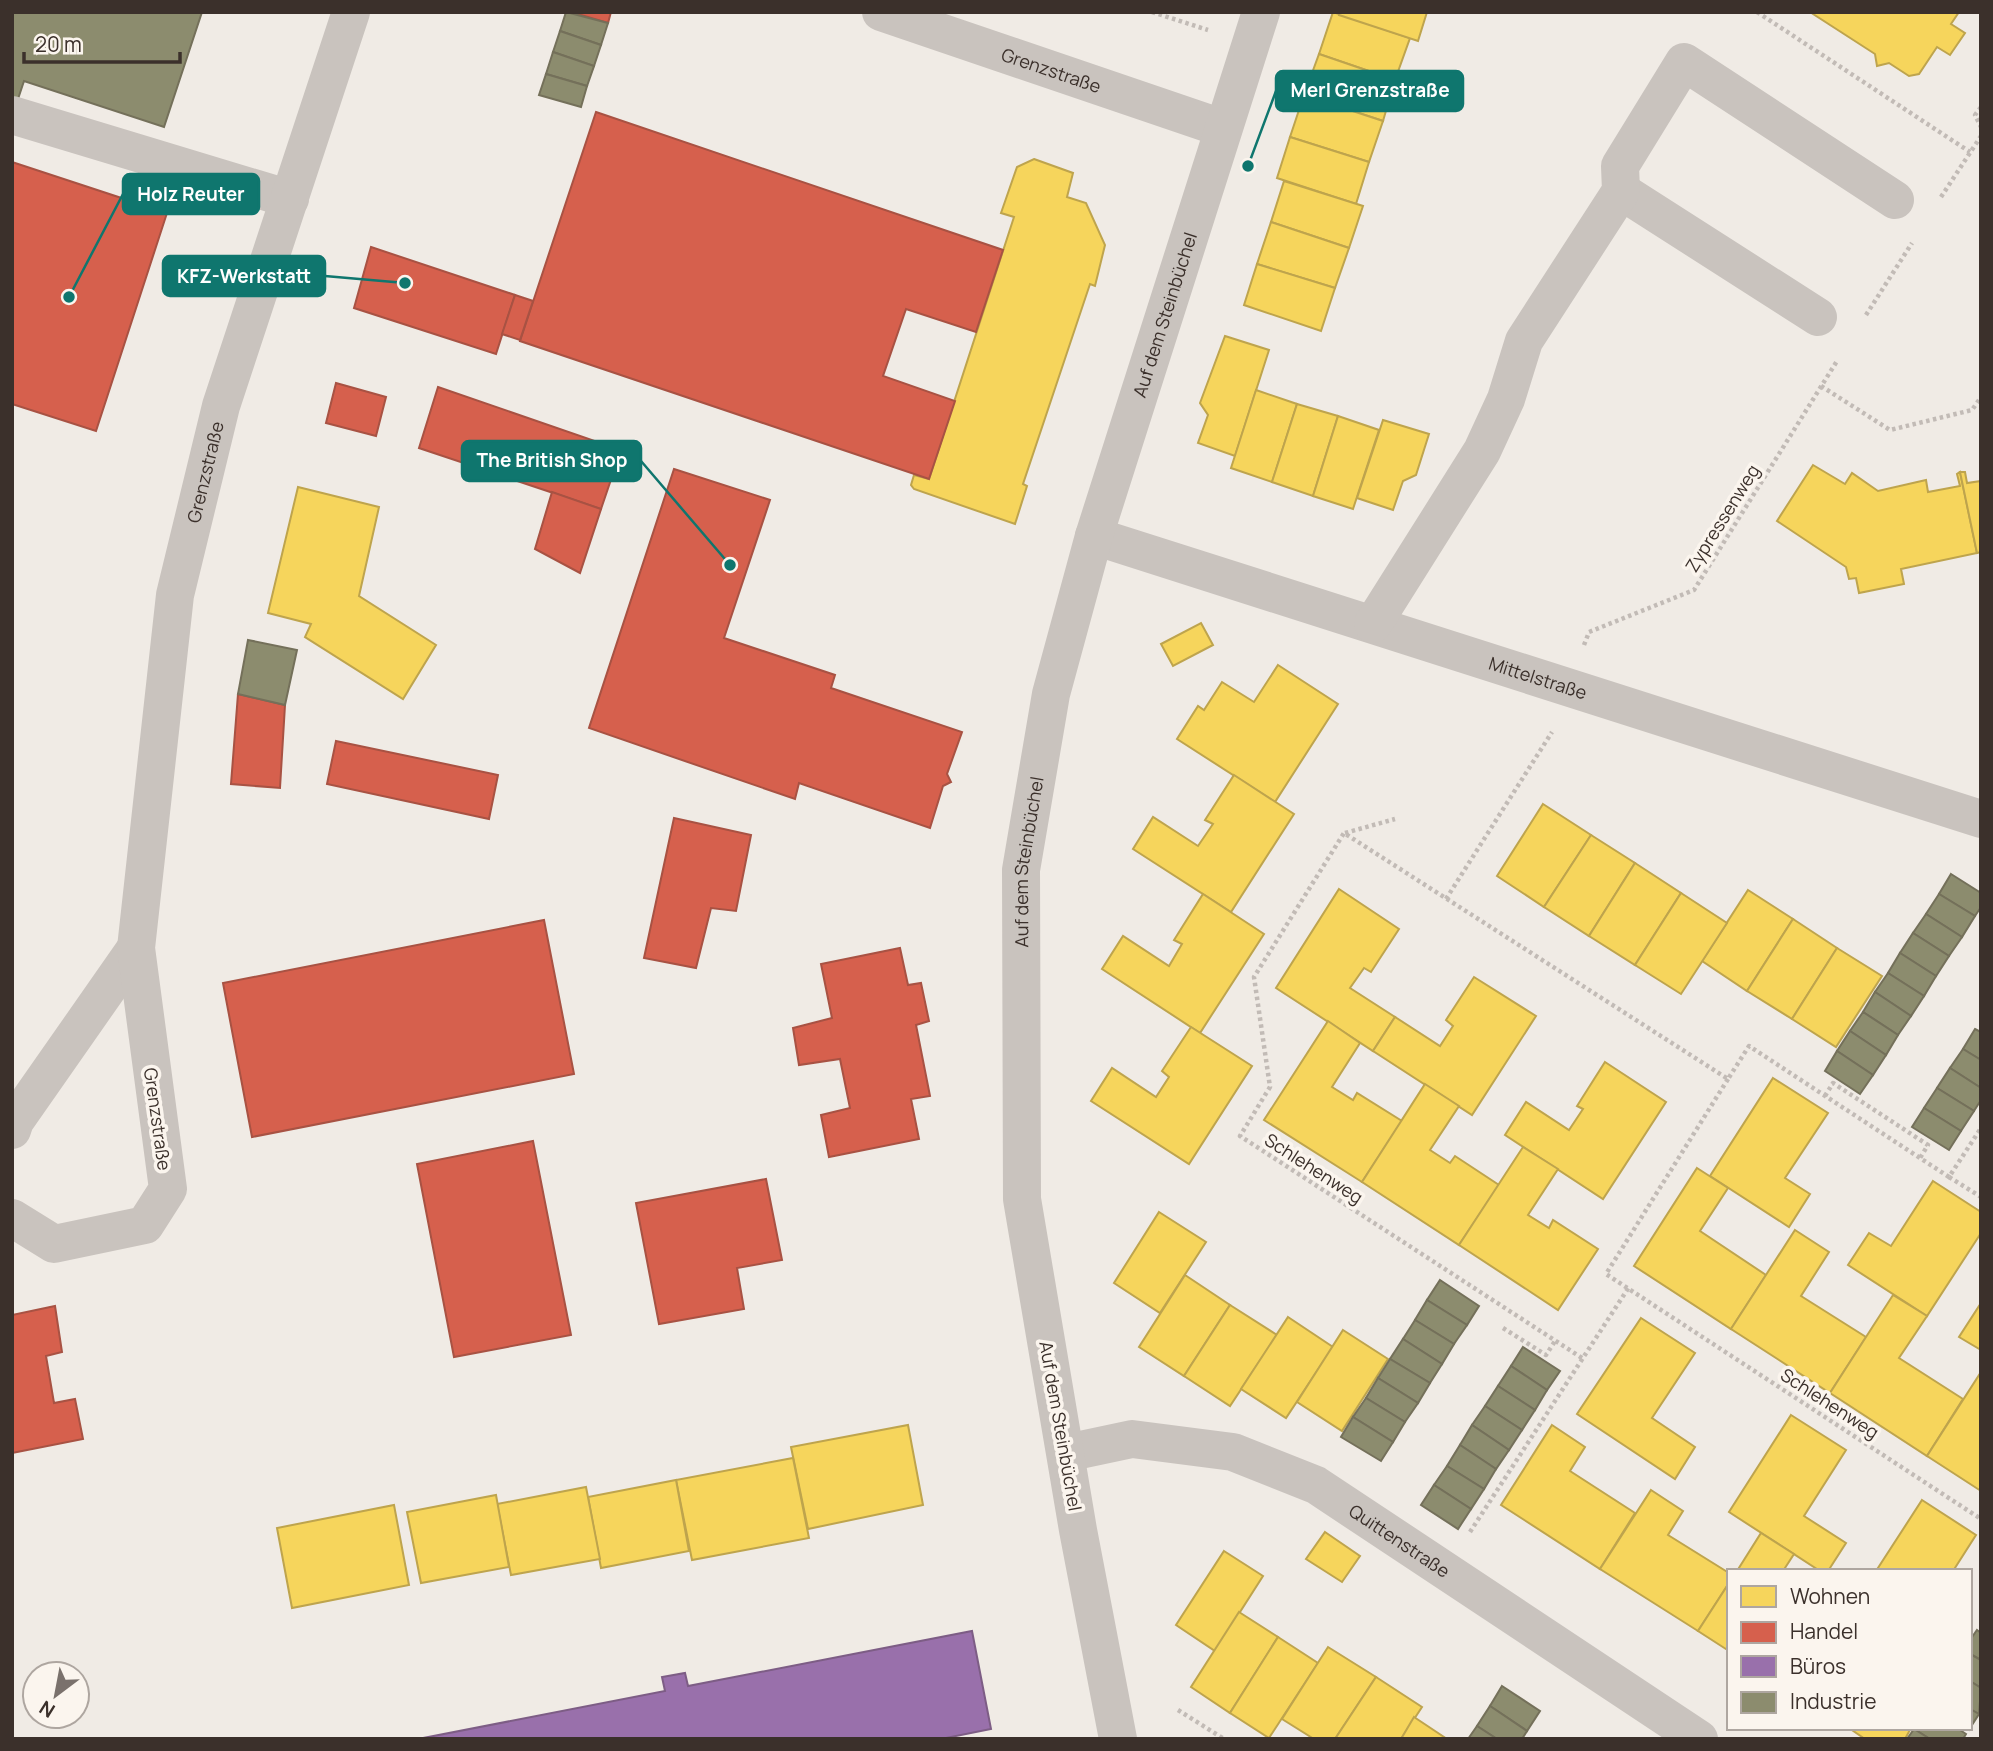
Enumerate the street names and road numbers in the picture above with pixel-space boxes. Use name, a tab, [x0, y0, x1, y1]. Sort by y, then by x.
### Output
street label: Grenzstraße	[998, 42, 1104, 98]
street label: Auf dem Steinbüchel	[1127, 229, 1202, 400]
street label: Grenzstraße	[181, 419, 229, 525]
street label: Zypressenweg	[1679, 460, 1765, 576]
street label: Mittelstraße	[1486, 651, 1590, 705]
street label: Auf dem Steinbüchel	[1009, 775, 1049, 948]
street label: Grenzstraße	[139, 1066, 177, 1172]
street label: Schlehenweg	[1260, 1127, 1368, 1209]
street label: Auf dem Steinbüchel	[1034, 1339, 1088, 1513]
street label: Schlehenweg	[1776, 1362, 1884, 1444]
street label: Quittenstraße	[1345, 1498, 1455, 1583]

